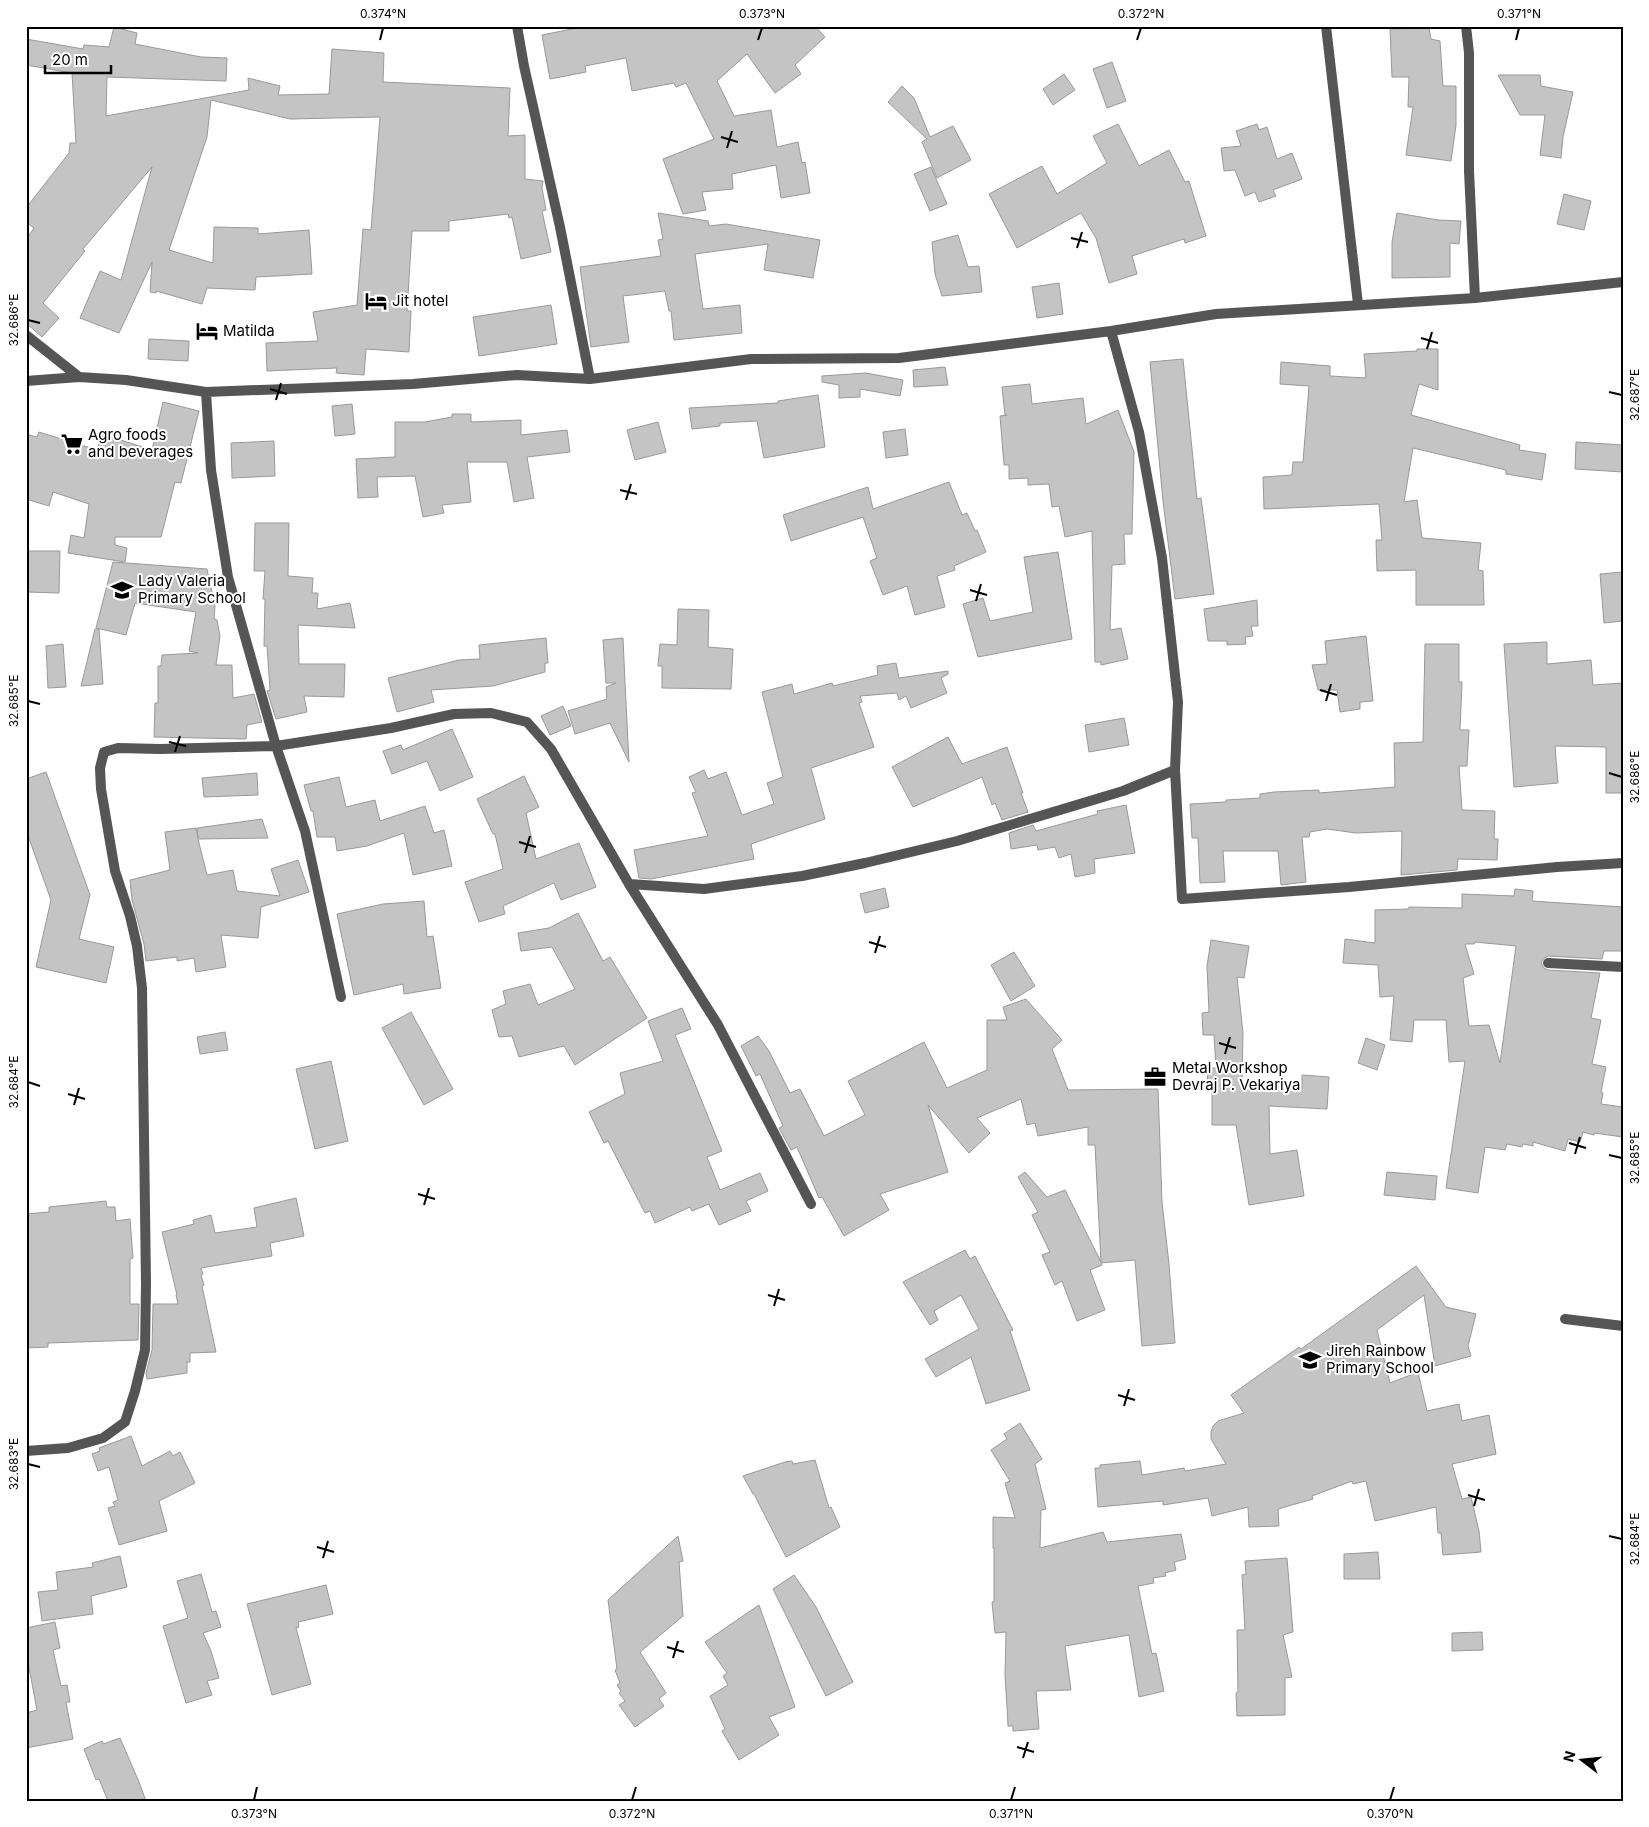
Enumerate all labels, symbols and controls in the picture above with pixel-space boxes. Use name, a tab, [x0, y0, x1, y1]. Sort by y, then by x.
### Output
text: 0.374°N	[360, 6, 406, 21]
text: 0.373°N	[739, 6, 785, 21]
text: 0.372°N	[1118, 6, 1164, 21]
text: 0.371°N	[1497, 6, 1541, 21]
scale bar	[45, 42, 111, 74]
text: 20 m	[52, 50, 88, 69]
hotel icon: Jit hotel	[363, 288, 389, 314]
place label: Jit hotel	[392, 291, 448, 310]
text: 32.686°E	[6, 294, 21, 346]
hotel icon: Matilda	[194, 318, 220, 344]
place label: Matilda	[223, 321, 275, 340]
text: 32.687°E	[1627, 369, 1642, 421]
place label: Agro foods and beverages	[88, 425, 193, 461]
supermarket icon: Agro foods and beverages	[59, 431, 85, 457]
place label: Lady Valeria Primary School	[138, 571, 246, 607]
school or university icon: Lady Valeria Primary School	[109, 577, 135, 603]
text: 32.685°E	[6, 675, 21, 727]
text: 32.686°E	[1627, 751, 1642, 803]
text: 32.684°E	[6, 1056, 21, 1108]
place label: Metal Workshop Devraj P. Vekariya	[1172, 1058, 1301, 1094]
office icon: Metal Workshop Devraj P. Vekariya	[1142, 1064, 1168, 1090]
text: 32.685°E	[1627, 1132, 1642, 1184]
place label: Jireh Rainbow Primary School	[1326, 1341, 1434, 1377]
school or university icon: Jireh Rainbow Primary School	[1297, 1347, 1323, 1373]
text: 32.683°E	[6, 1438, 21, 1490]
text: 32.684°E	[1627, 1513, 1642, 1565]
north arrow	[1556, 1734, 1606, 1784]
text: N	[1559, 1749, 1579, 1764]
text: 0.373°N	[231, 1806, 277, 1821]
text: 0.372°N	[609, 1806, 655, 1821]
text: 0.371°N	[989, 1806, 1033, 1821]
text: 0.370°N	[1367, 1806, 1413, 1821]

